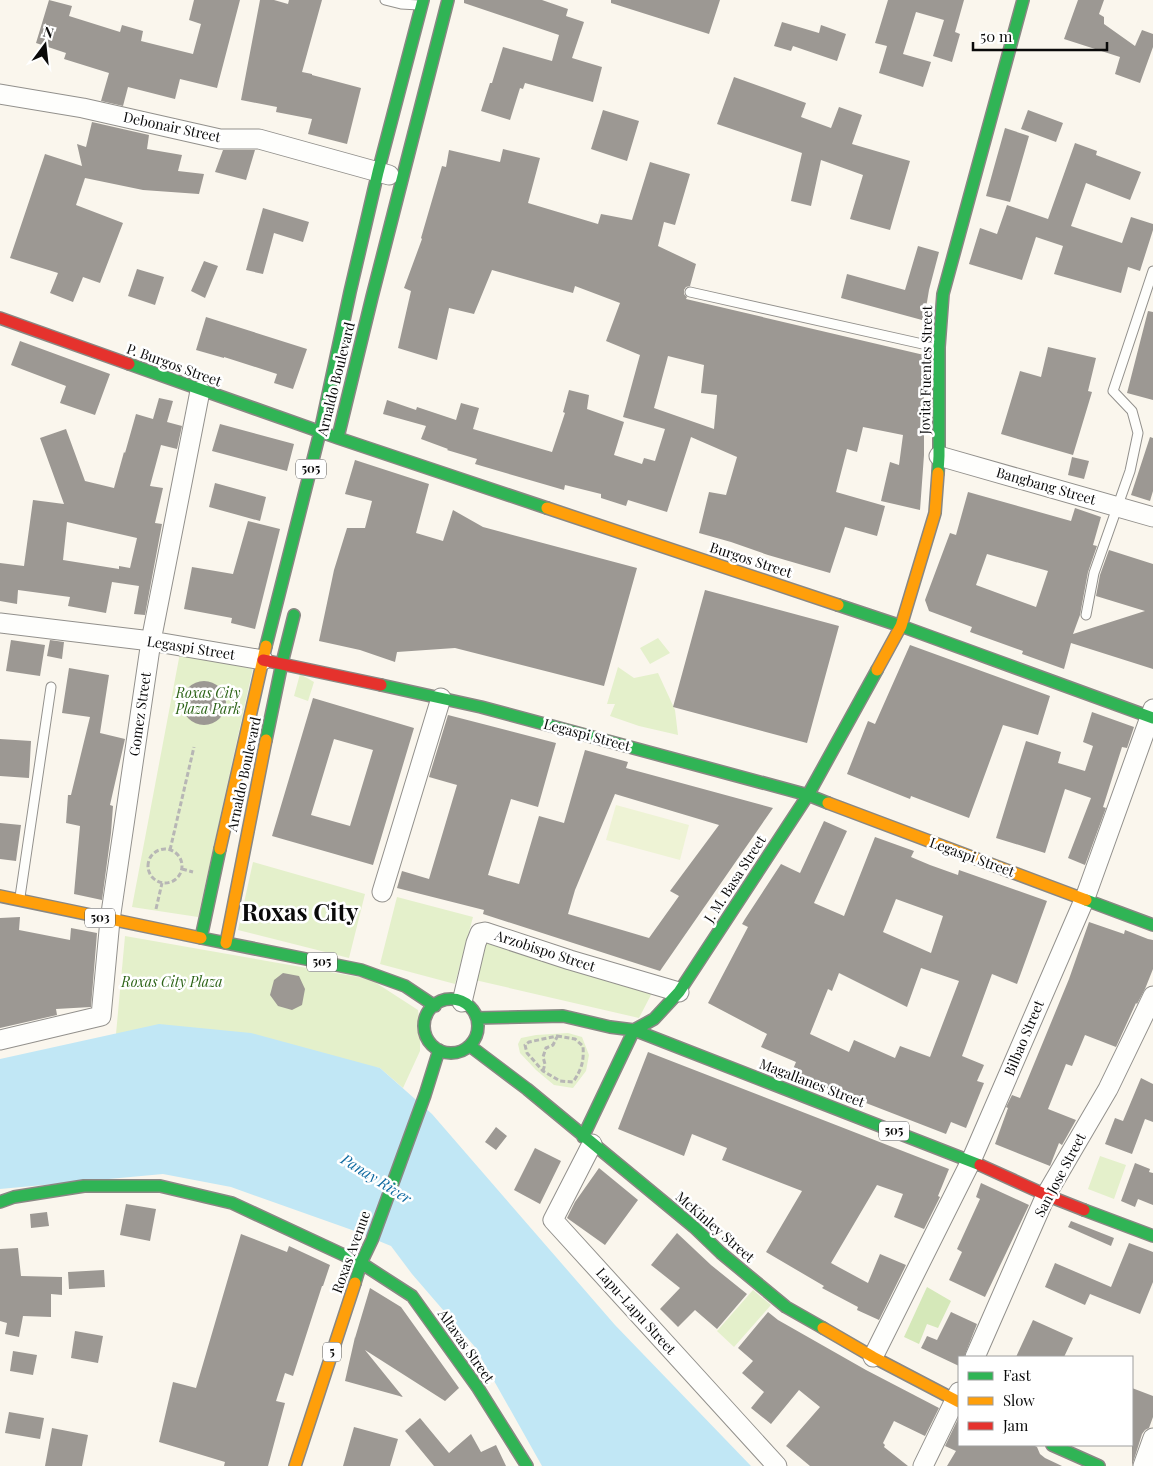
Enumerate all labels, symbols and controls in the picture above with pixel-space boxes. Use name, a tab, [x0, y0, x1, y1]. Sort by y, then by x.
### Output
north arrow	[20, 20, 70, 70]
scale bar	[973, 20, 1107, 52]
text: N	[41, 21, 56, 42]
text: 50 m	[980, 26, 1013, 46]
street label: Debonair Street	[122, 107, 224, 146]
street label: Jovita Fuentes Street	[915, 304, 936, 436]
street label: Arnaldo Boulevard	[312, 320, 359, 439]
street label: P. Burgos Street	[124, 339, 225, 391]
road number: 505	[296, 459, 326, 478]
street label: Bangbang Street	[994, 462, 1099, 509]
street label: Burgos Street	[708, 537, 796, 582]
street label: Legaspi Street	[146, 631, 238, 664]
street label: Gomez Street	[124, 670, 155, 757]
park label: Roxas City Plaza Park	[174, 683, 241, 718]
street label: Legaspi Street	[542, 714, 634, 755]
street label: Arnaldo Boulevard	[222, 715, 265, 834]
street label: J. M. Basa Street	[699, 831, 770, 927]
street label: Legaspi Street	[927, 832, 1018, 881]
district label: Roxas City	[241, 895, 359, 927]
road number: 503	[85, 908, 115, 928]
street label: Arzobispo Street	[492, 925, 599, 976]
road number: 505	[307, 952, 337, 972]
park label: Roxas City Plaza	[120, 972, 223, 991]
street label: Bilbao Street	[999, 996, 1048, 1079]
street label: Magallanes Street	[757, 1054, 868, 1112]
road number: 505	[879, 1122, 909, 1140]
street label: San Jose Street	[1029, 1128, 1090, 1220]
water label: Panay River	[337, 1148, 416, 1208]
street label: McKinley Street	[672, 1187, 760, 1267]
street label: Roxas Avenue	[327, 1208, 374, 1296]
street label: Lapu-Lapu Street	[592, 1263, 681, 1359]
street label: Altavas Street	[433, 1304, 499, 1387]
road number: 5	[323, 1342, 341, 1361]
legend	[958, 1356, 1133, 1446]
text: Fast	[1003, 1365, 1032, 1385]
text: Slow	[1003, 1390, 1035, 1410]
text: Jam	[1002, 1415, 1029, 1435]

